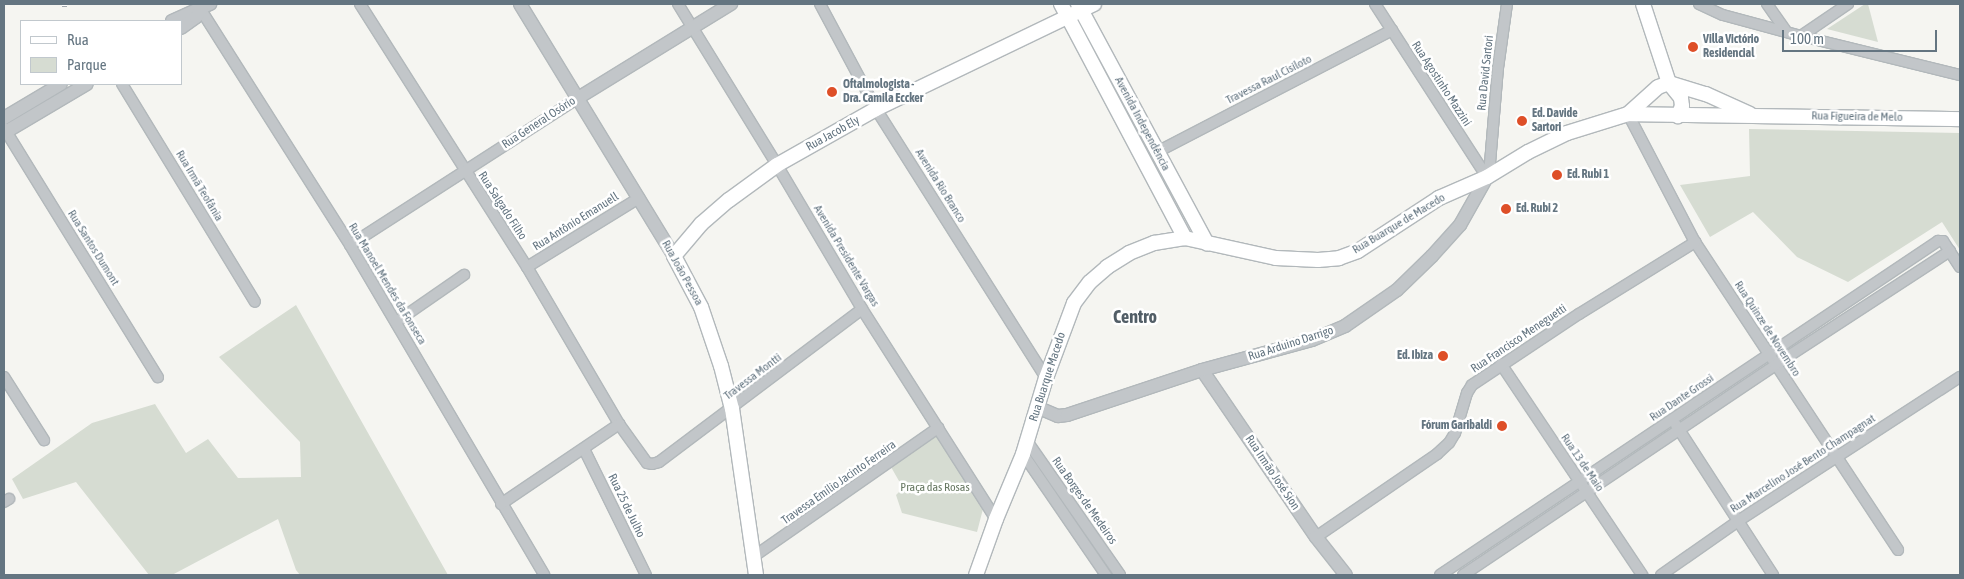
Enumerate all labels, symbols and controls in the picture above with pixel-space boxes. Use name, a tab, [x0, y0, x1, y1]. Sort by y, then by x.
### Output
legend	[20, 20, 182, 85]
scale bar	[1784, 20, 1939, 52]
text: 100 m	[1790, 30, 1824, 47]
text: Rua	[67, 31, 89, 48]
place label: Villa Victório Residencial	[1703, 33, 1759, 61]
street label: Rua David Sartori	[1475, 35, 1497, 111]
street label: Rua Agostinho Mazzini	[1408, 39, 1474, 129]
marker: Villa Victório Residencial	[1687, 41, 1699, 53]
street label: Travessa Raul Cisiloto	[1224, 52, 1314, 108]
text: Parque	[67, 56, 107, 73]
street label: Avenida Independência	[1111, 75, 1173, 173]
place label: Oftalmologista - Dra. Camila Eccker	[843, 78, 923, 106]
marker: Oftalmologista - Dra. Camila Eccker	[825, 85, 839, 99]
street label: Rua General Osório	[500, 94, 578, 152]
place label: Ed. Davide Sartori	[1532, 107, 1578, 135]
street label: Rua Figueira de Melo	[1811, 109, 1903, 125]
street label: Rua Jacob Ely	[804, 113, 862, 155]
marker: Ed. Davide Sartori	[1516, 115, 1528, 127]
street label: Avenida Rio Branco	[912, 147, 968, 225]
street label: Rua Irmã Teofânia	[172, 148, 226, 224]
place label: Ed. Rubi 1	[1567, 168, 1609, 182]
street label: Rua Salgado Filho	[475, 169, 529, 243]
marker: Ed. Rubi 1	[1551, 169, 1563, 181]
street label: Rua Antônio Emanuell	[530, 190, 622, 254]
street label: Rua Buarque de Macedo	[1350, 191, 1448, 257]
place label: Ed. Rubi 2	[1516, 202, 1558, 216]
street label: Avenida Presidente Vargas	[810, 203, 882, 309]
marker: Ed. Rubi 2	[1500, 203, 1512, 215]
street label: Rua Santos Dumont	[64, 208, 122, 288]
street label: Rua Manoel Mendes da Fonseca	[345, 221, 429, 347]
street label: Rua João Pessoa	[658, 238, 706, 308]
street label: Rua Quinze de Novembro	[1731, 279, 1803, 379]
street label: Rua Francisco Meneguetti	[1468, 302, 1570, 376]
district label: Centro	[1113, 306, 1157, 328]
street label: Rua Arduino Darrigo	[1247, 323, 1335, 365]
street label: Rua Buarque Macedo	[1027, 331, 1069, 423]
place label: Ed. Ibiza	[1397, 349, 1433, 363]
marker: Ed. Ibiza	[1437, 350, 1449, 362]
street label: Travessa Montti	[721, 351, 785, 403]
street label: Rua Dante Grossi	[1647, 371, 1717, 425]
street label: Rua Marcelino José Bento Champagnat	[1728, 412, 1878, 516]
place label: Fórum Garibaldi	[1421, 419, 1492, 433]
marker: Fórum Garibaldi	[1496, 420, 1508, 432]
street label: Rua 13 de Maio	[1557, 431, 1607, 495]
street label: Rua Irmão José Sion	[1242, 433, 1302, 513]
street label: Travessa Emílio Jacinto Ferreira	[779, 438, 899, 528]
street label: Rua Borges de Medeiros	[1048, 455, 1120, 547]
street label: Rua 25 de Julho	[604, 472, 648, 540]
park label: Praça das Rosas	[900, 481, 970, 495]

